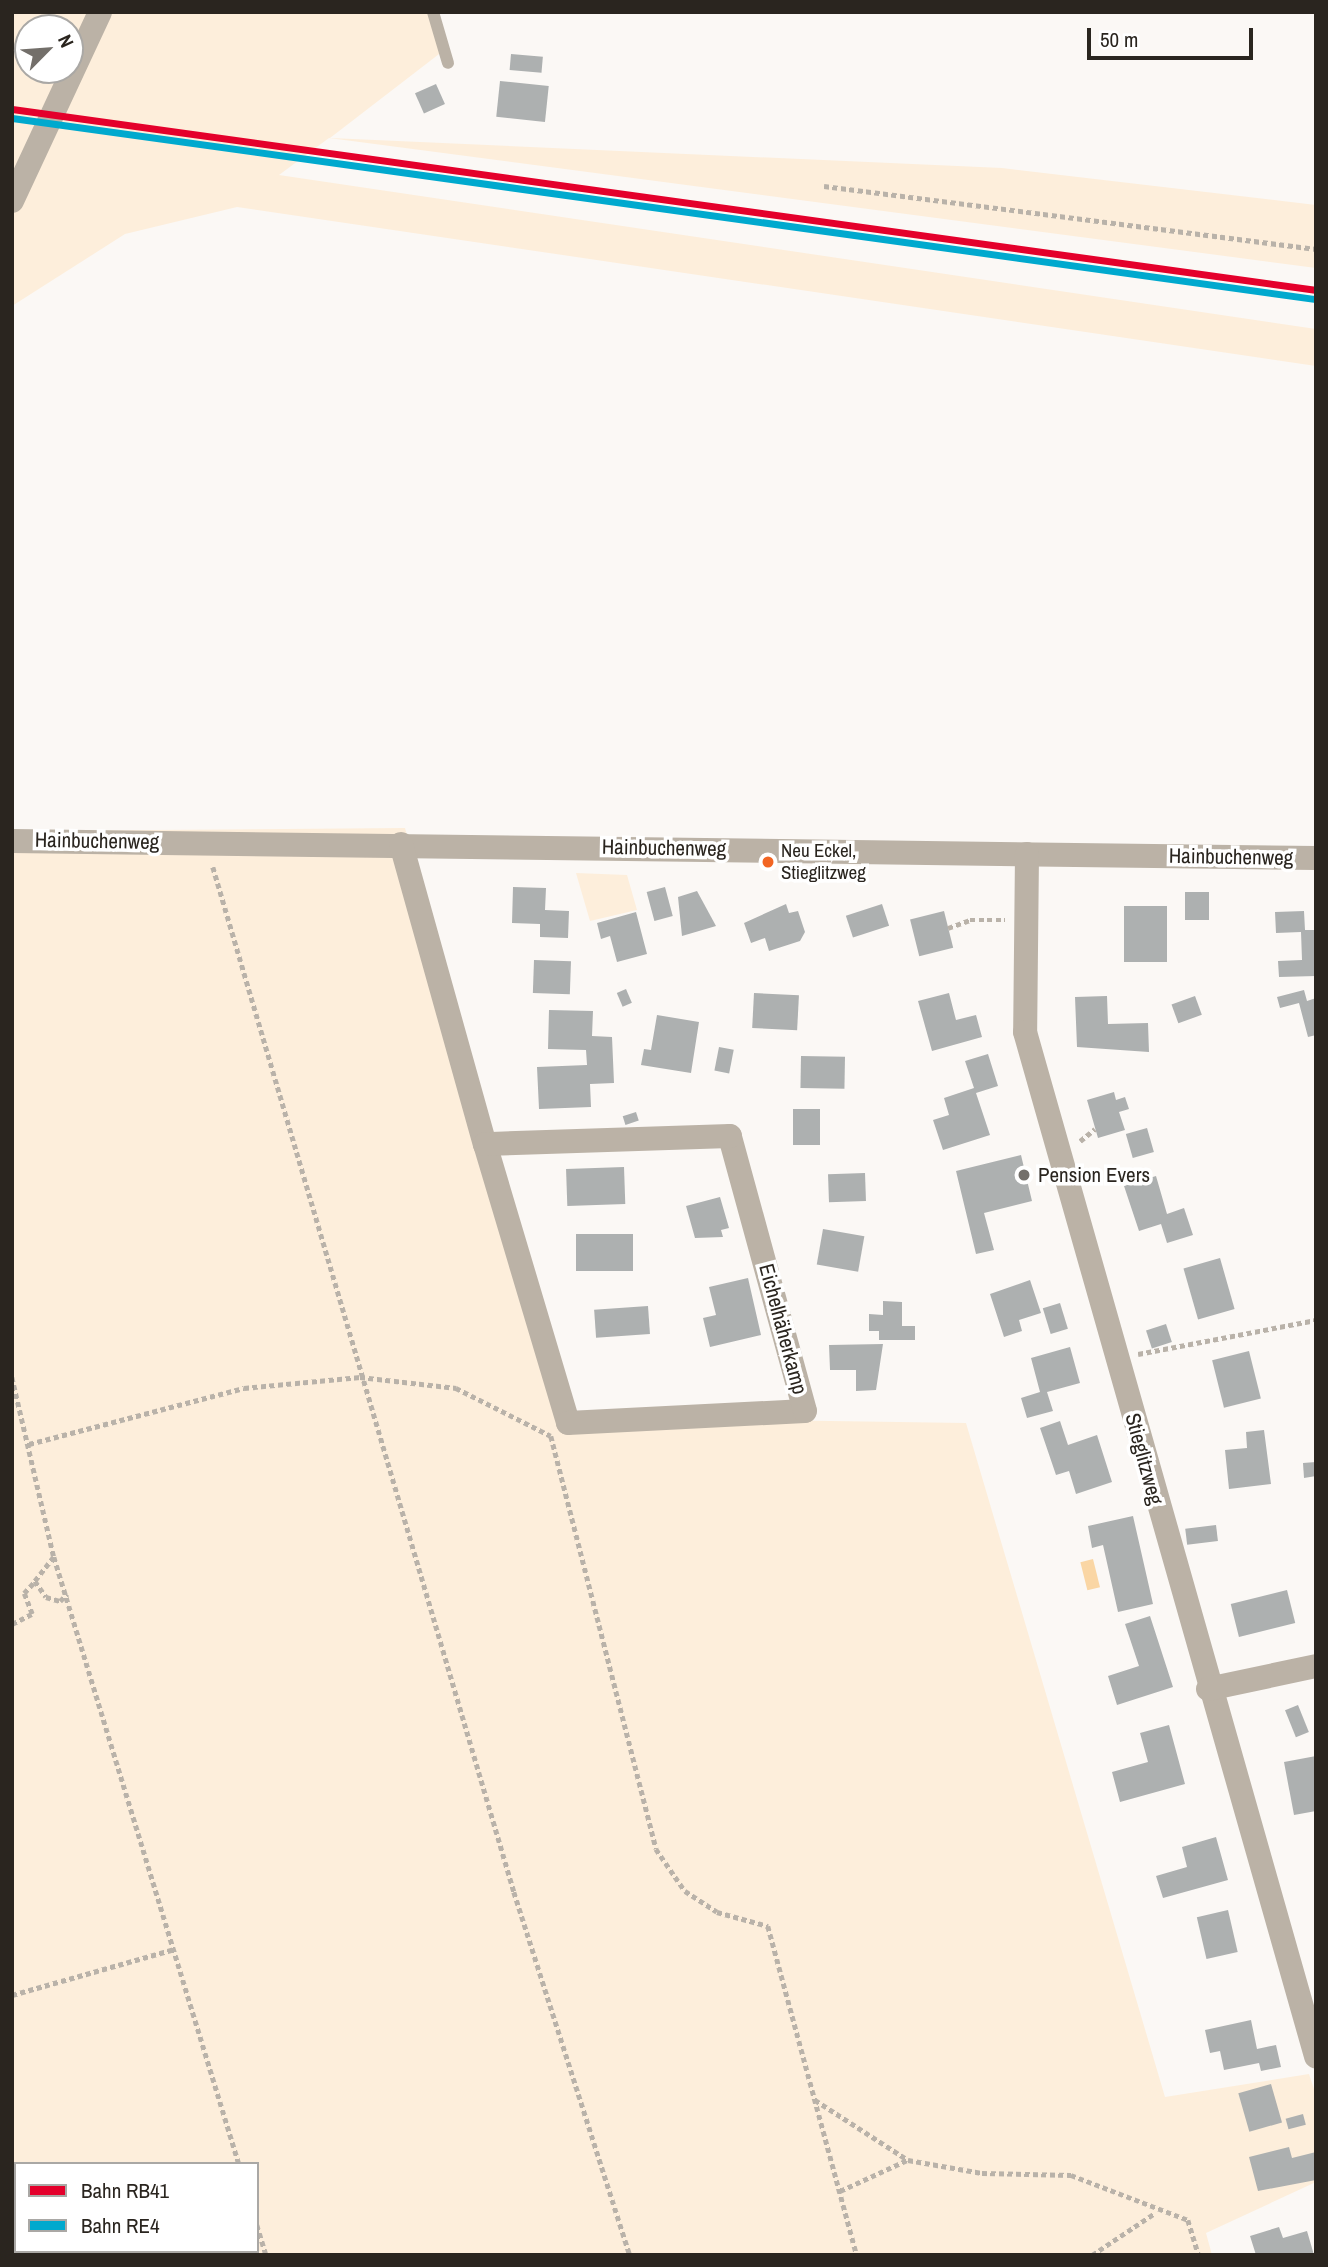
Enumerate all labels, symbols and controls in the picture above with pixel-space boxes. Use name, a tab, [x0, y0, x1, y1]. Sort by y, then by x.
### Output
north arrow	[14, 14, 84, 84]
scale bar	[1090, 14, 1256, 58]
text: 50 m	[1100, 25, 1138, 54]
text: N	[52, 30, 80, 52]
street label: Hainbuchenweg	[35, 827, 159, 855]
street label: Hainbuchenweg	[602, 834, 726, 862]
place label: Neu Eckel, Stieglitzweg	[781, 840, 866, 884]
street label: Hainbuchenweg	[1169, 843, 1293, 871]
marker: Neu Eckel, Stieglitzweg	[761, 855, 775, 869]
place label: Pension Evers	[1038, 1162, 1150, 1188]
marker: Pension Evers	[1016, 1167, 1032, 1183]
street label: Eichelhäherkamp	[753, 1261, 813, 1397]
street label: Stieglitzweg	[1120, 1410, 1168, 1508]
legend	[14, 2162, 259, 2253]
text: Bahn RB41	[81, 2176, 169, 2205]
text: Bahn RE4	[81, 2211, 160, 2240]

